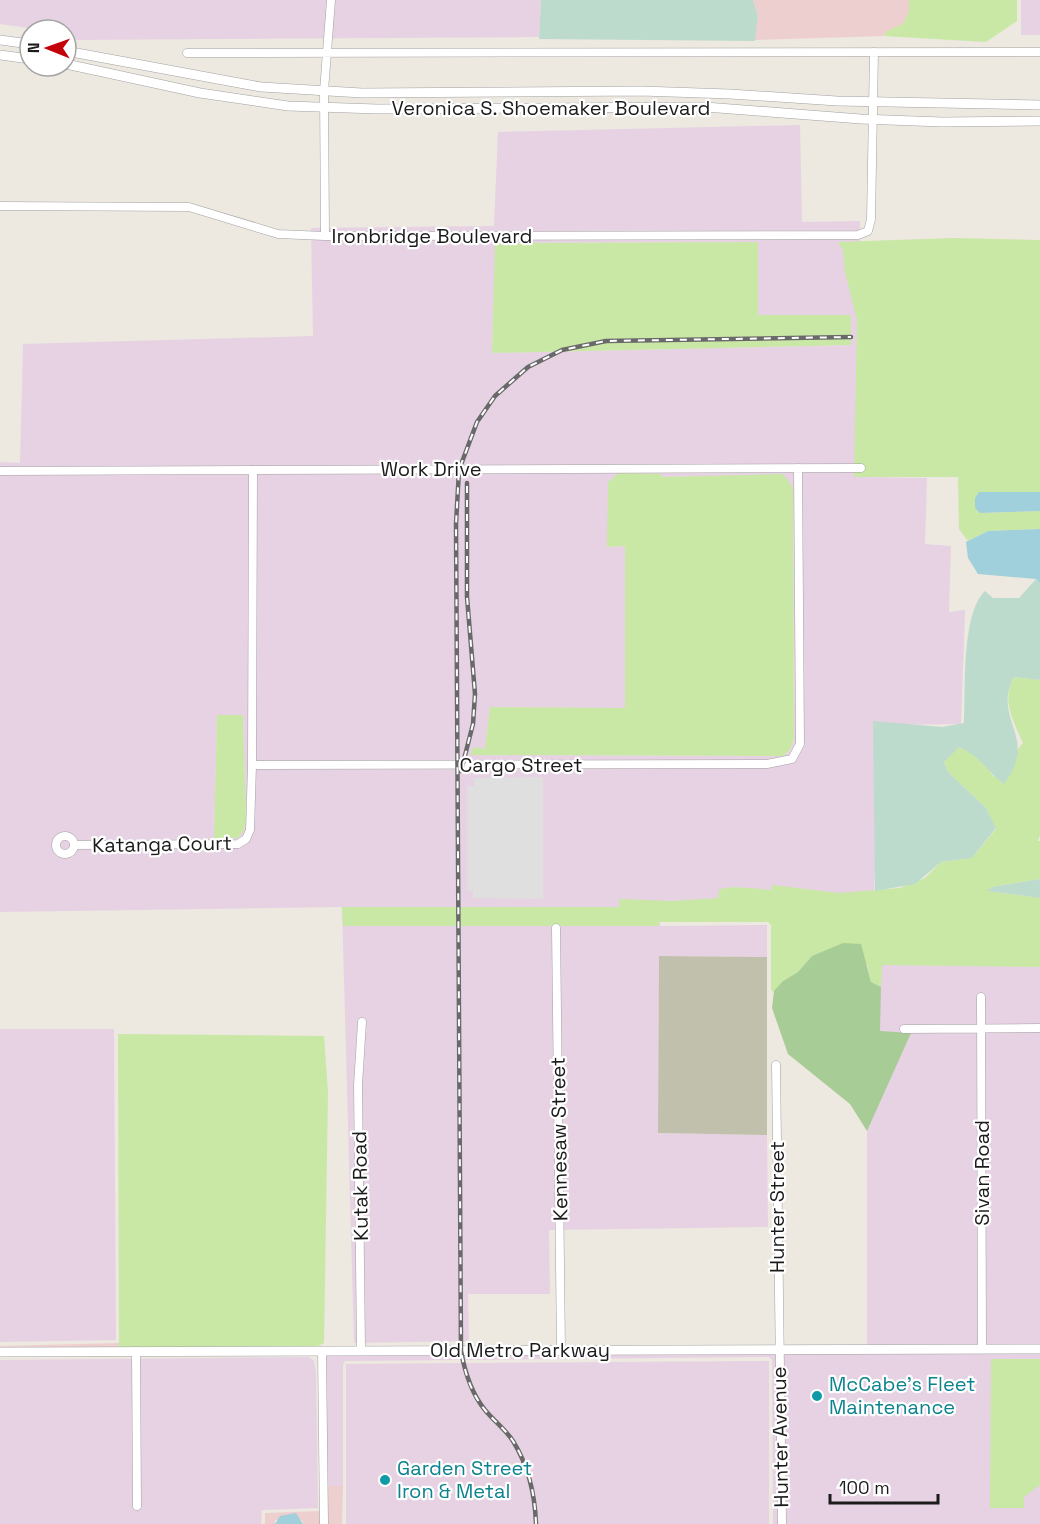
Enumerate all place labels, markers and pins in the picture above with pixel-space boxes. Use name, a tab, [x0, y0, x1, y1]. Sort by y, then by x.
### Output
place label: McCabe's Fleet Maintenance	[829, 1371, 976, 1420]
marker: McCabe's Fleet Maintenance	[810, 1389, 824, 1403]
place label: Garden Street Iron & Metal	[397, 1455, 532, 1504]
marker: Garden Street Iron & Metal	[378, 1473, 392, 1487]

